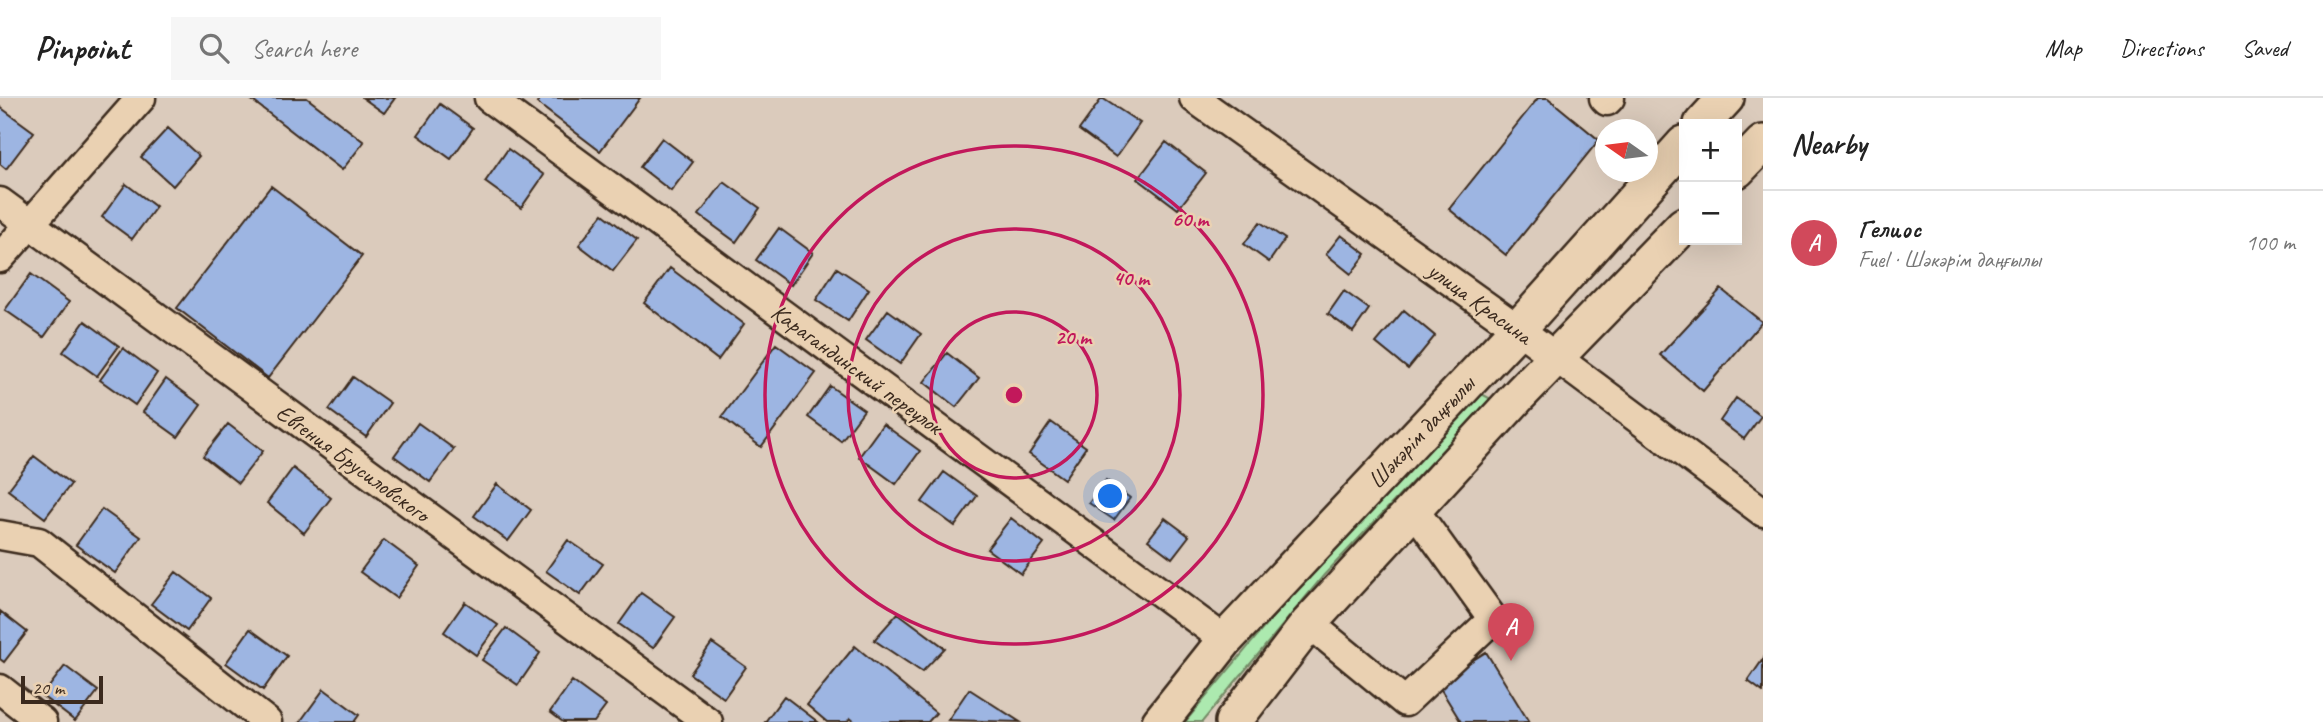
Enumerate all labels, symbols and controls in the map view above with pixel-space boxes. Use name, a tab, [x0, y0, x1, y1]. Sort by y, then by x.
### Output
search box	[171, 17, 661, 80]
text: Pinpoint	[35, 27, 129, 69]
icon: search	[195, 29, 233, 67]
text: Search here	[251, 32, 357, 65]
text: Map	[2045, 33, 2082, 63]
text: Directions	[2120, 33, 2203, 63]
text: Saved	[2241, 33, 2288, 63]
north arrow	[1595, 119, 1658, 182]
map controls	[1679, 119, 1742, 245]
button: +	[1679, 119, 1742, 182]
text: Nearby	[1791, 125, 1867, 163]
button: −	[1679, 182, 1742, 245]
text: 60 m	[1172, 206, 1210, 232]
text: Гелиос	[1858, 212, 1921, 245]
text: A	[1808, 228, 1820, 257]
text: 100 m	[2246, 228, 2295, 257]
text: Fuel · Шәкәрім даңғылы	[1858, 245, 2041, 274]
street label: улица Красина	[1420, 254, 1540, 352]
text: 40 m	[1113, 265, 1151, 291]
street label: Карагандинский переулок	[765, 297, 950, 442]
text: 20 m	[1055, 324, 1093, 350]
street label: Шәкәрім даңғылы	[1361, 368, 1482, 495]
centre of rings	[1002, 383, 1026, 407]
street label: Евгения Брусиловского	[270, 397, 438, 530]
your location	[1093, 479, 1127, 513]
pin: A	[1488, 603, 1534, 661]
scale bar	[21, 673, 103, 705]
text: 20 m	[32, 676, 64, 700]

